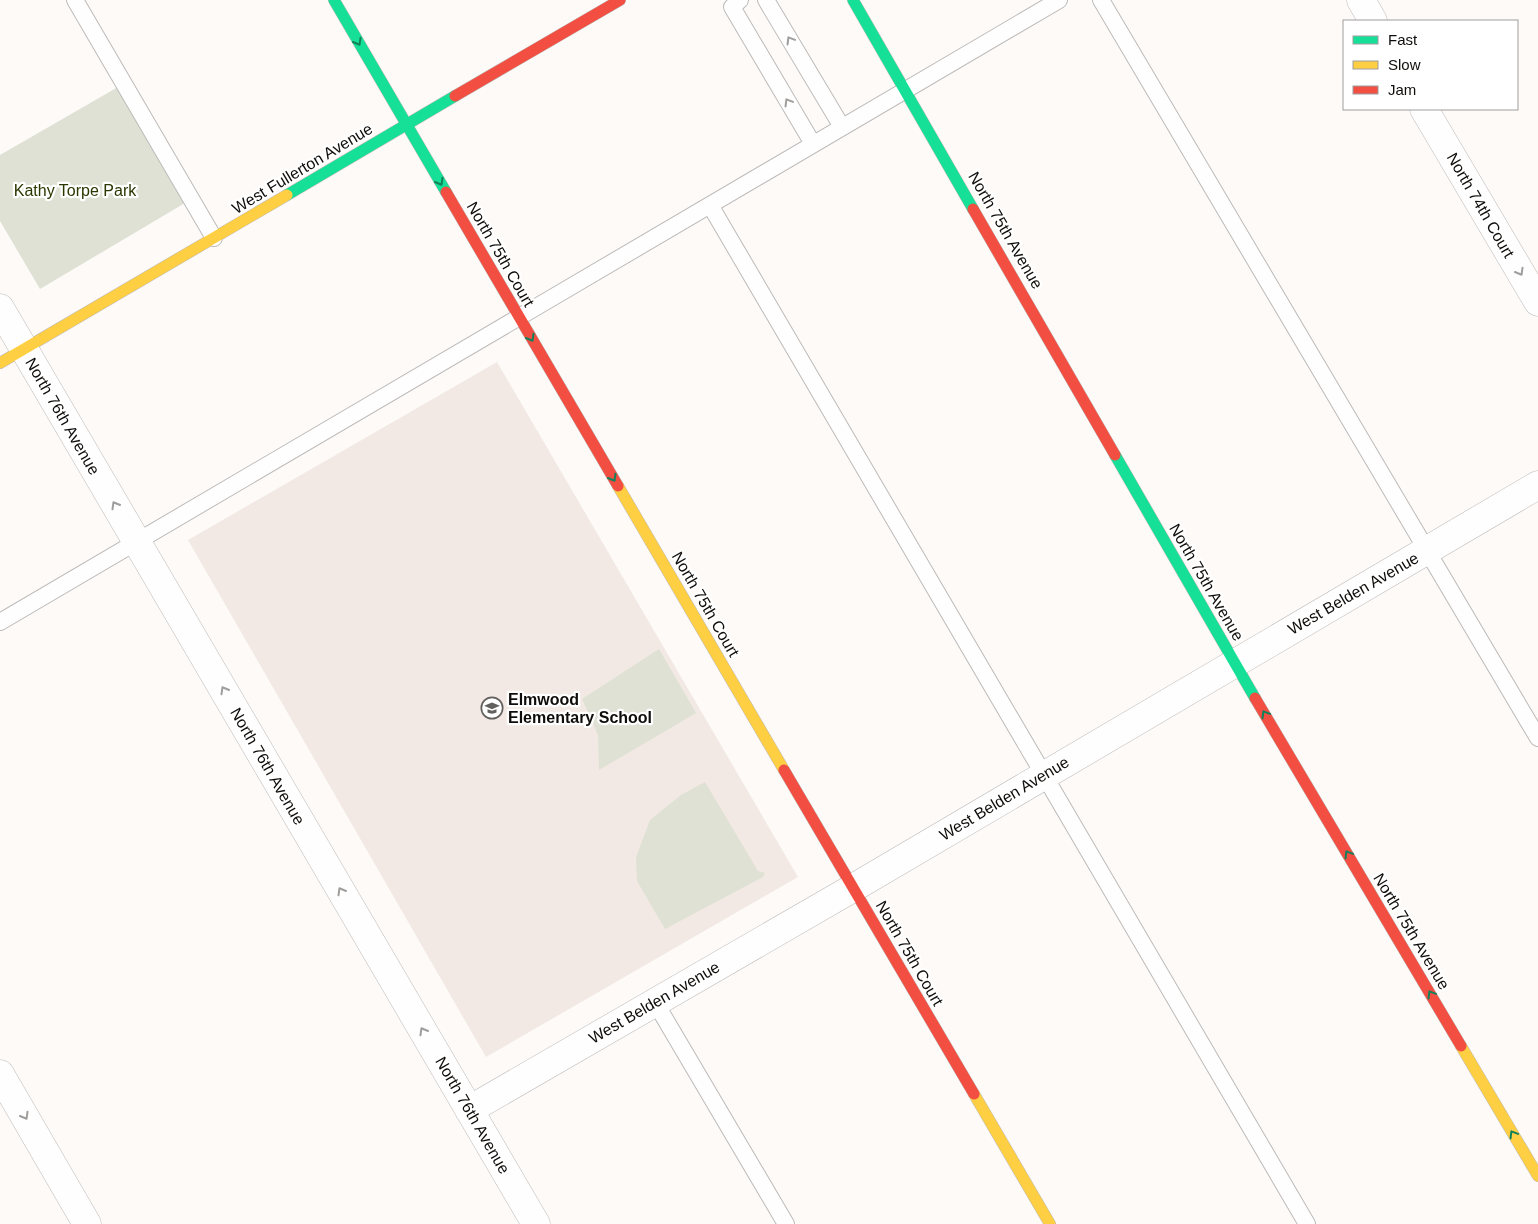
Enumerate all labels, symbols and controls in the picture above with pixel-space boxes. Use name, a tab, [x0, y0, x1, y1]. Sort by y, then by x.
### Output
legend	[1343, 20, 1518, 110]
text: Fast	[1388, 31, 1418, 48]
one-way arrow	[352, 37, 362, 46]
one-way arrow	[787, 37, 797, 46]
text: Slow	[1388, 56, 1421, 73]
text: Jam	[1388, 81, 1416, 98]
one-way arrow	[785, 99, 795, 108]
street label: West Fullerton Avenue	[229, 120, 375, 217]
street label: North 74th Court	[1444, 150, 1518, 261]
street label: North 75th Avenue	[965, 169, 1046, 292]
one-way arrow	[434, 177, 444, 186]
park label: Kathy Torpe Park	[14, 182, 137, 199]
street label: North 75th Court	[464, 199, 538, 310]
one-way arrow	[1514, 266, 1524, 275]
one-way arrow	[525, 332, 535, 341]
street label: North 76th Avenue	[22, 355, 103, 478]
one-way arrow	[607, 473, 617, 482]
one-way arrow	[111, 501, 121, 510]
street label: North 75th Avenue	[1166, 521, 1247, 644]
street label: North 75th Court	[669, 549, 743, 660]
street label: West Belden Avenue	[1285, 549, 1422, 638]
one-way arrow	[220, 687, 230, 696]
place label: Elmwood Elementary School	[508, 691, 652, 726]
school or university icon: Elmwood Elementary School	[480, 696, 504, 720]
street label: North 76th Avenue	[227, 705, 308, 828]
one-way arrow	[1262, 711, 1272, 720]
street label: West Belden Avenue	[936, 753, 1072, 844]
one-way arrow	[1344, 851, 1354, 860]
street label: North 75th Avenue	[1370, 870, 1453, 992]
one-way arrow	[338, 887, 348, 896]
street label: North 75th Court	[873, 898, 947, 1009]
street label: West Belden Avenue	[586, 958, 723, 1047]
one-way arrow	[1427, 991, 1437, 1000]
one-way arrow	[420, 1027, 430, 1036]
street label: North 76th Avenue	[432, 1054, 513, 1177]
one-way arrow	[18, 1111, 28, 1120]
one-way arrow	[1510, 1131, 1520, 1140]

